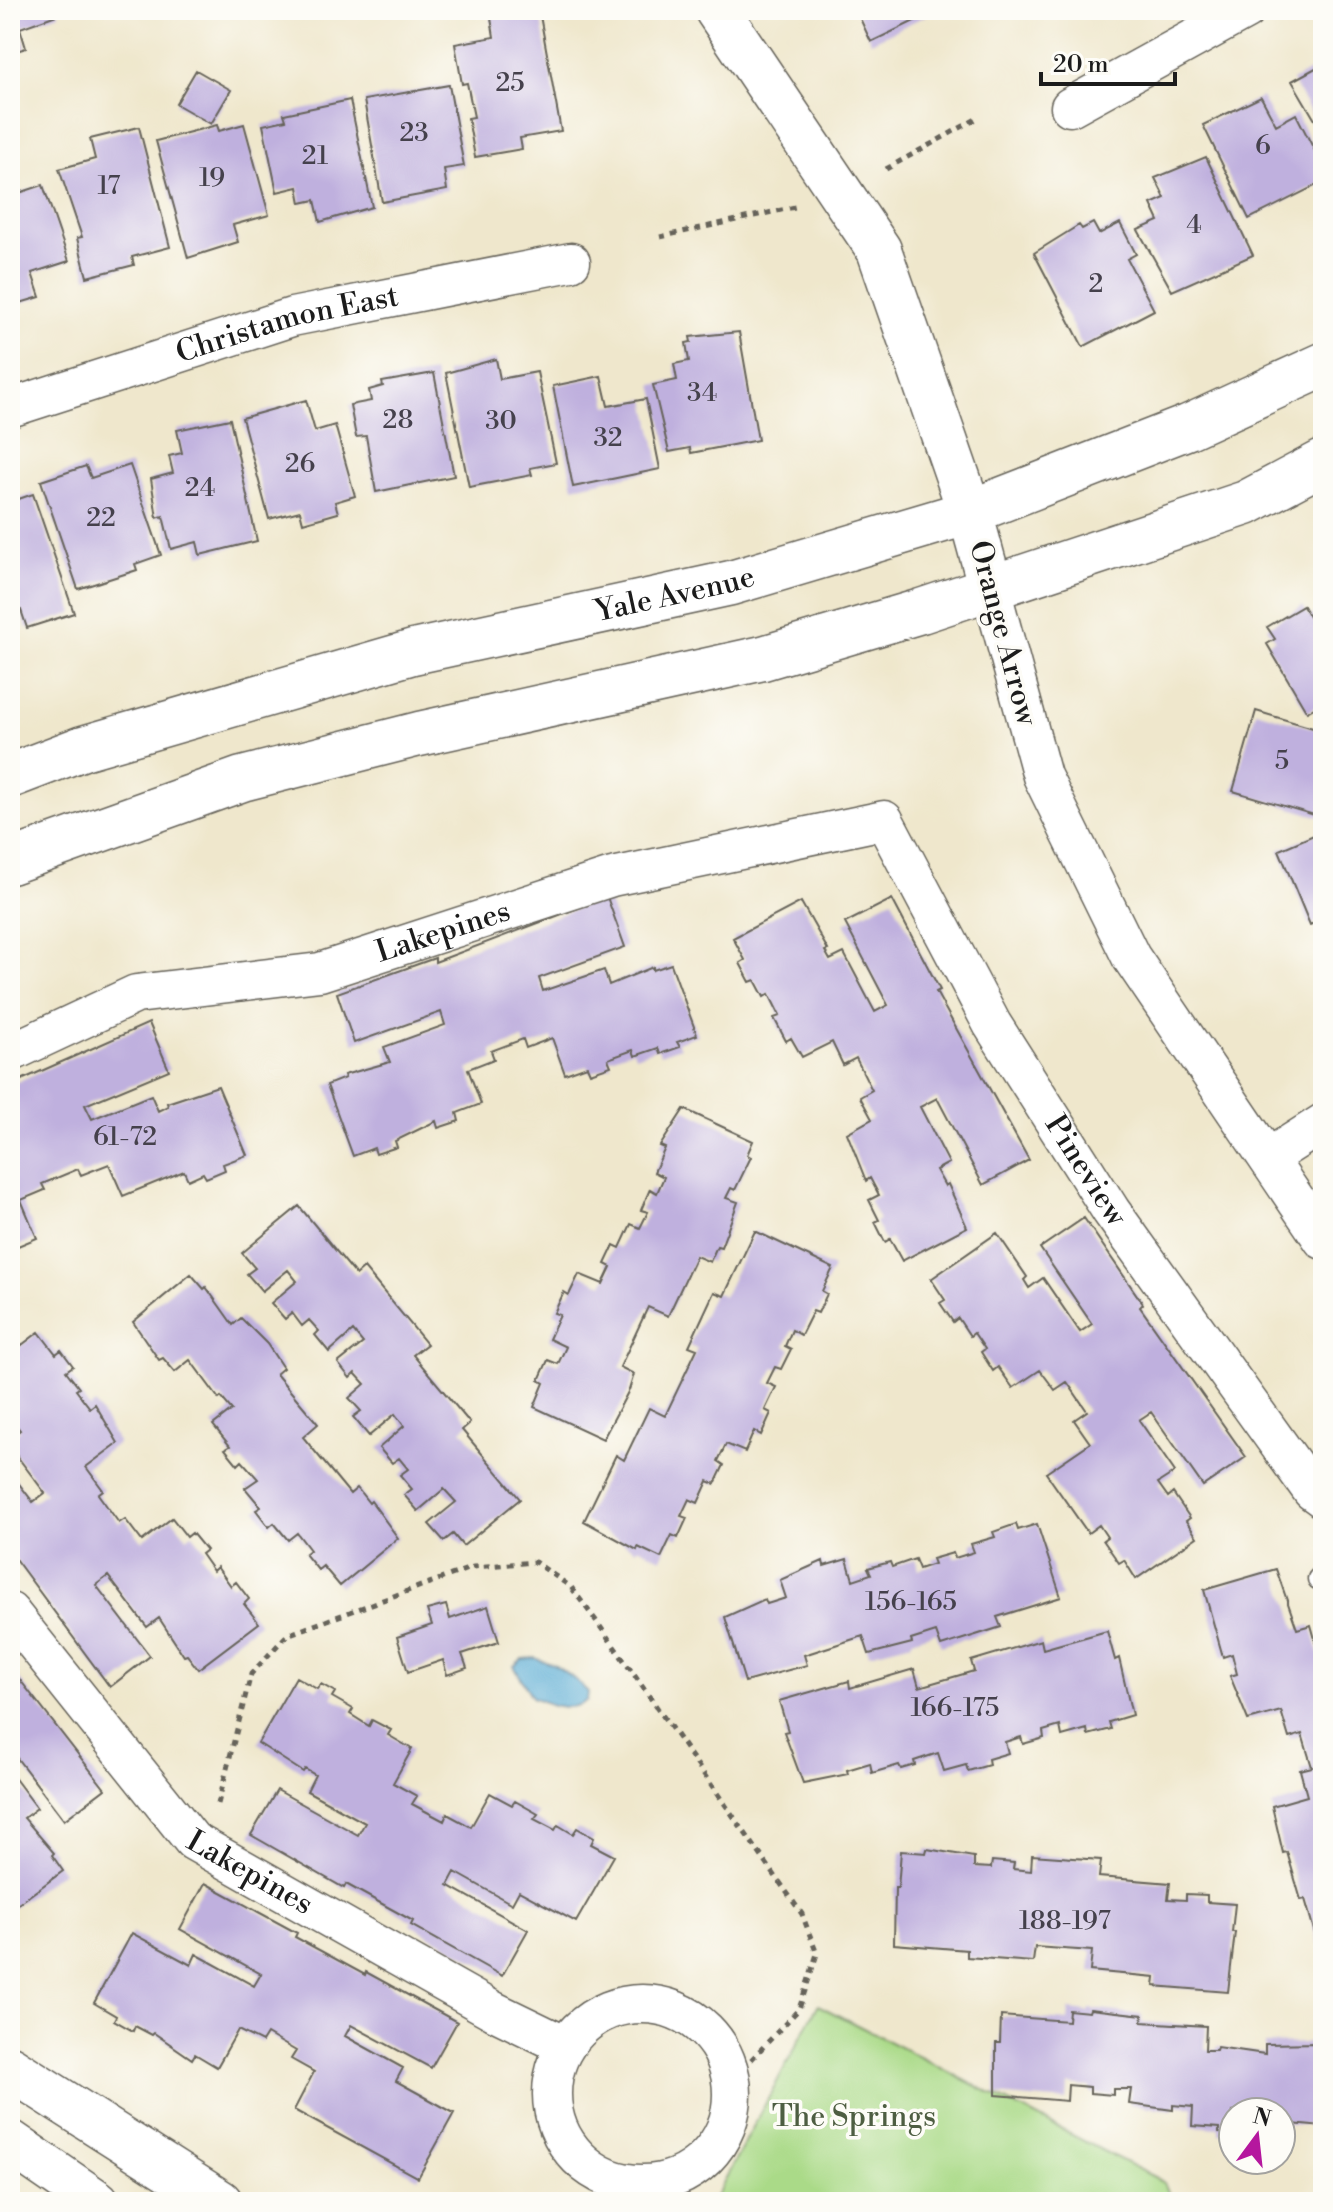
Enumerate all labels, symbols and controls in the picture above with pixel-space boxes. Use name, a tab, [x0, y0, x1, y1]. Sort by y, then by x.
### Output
scale bar	[1041, 36, 1175, 86]
text: 20 m	[1053, 50, 1109, 80]
house number: 25	[495, 67, 525, 99]
house number: 23	[399, 117, 429, 149]
house number: 6	[1255, 130, 1271, 162]
house number: 21	[302, 140, 328, 172]
house number: 19	[199, 162, 225, 194]
house number: 17	[98, 170, 120, 202]
house number: 4	[1186, 209, 1202, 241]
house number: 2	[1089, 268, 1103, 300]
street label: Christamon East	[171, 277, 402, 372]
house number: 34	[687, 377, 717, 409]
house number: 28	[383, 404, 413, 436]
house number: 30	[485, 405, 517, 437]
house number: 32	[593, 422, 623, 454]
house number: 26	[285, 448, 315, 480]
house number: 24	[185, 472, 215, 504]
house number: 22	[86, 502, 116, 534]
street label: Orange Arrow	[960, 537, 1046, 731]
street label: Yale Avenue	[590, 558, 759, 631]
house number: 5	[1275, 745, 1289, 777]
street label: Lakepines	[371, 892, 515, 971]
street label: Pineview	[1036, 1108, 1135, 1235]
house number: 61-72	[93, 1121, 157, 1153]
house number: 156-165	[865, 1586, 957, 1618]
house number: 166-175	[911, 1692, 999, 1724]
street label: Lakepines	[180, 1822, 319, 1924]
house number: 188-197	[1019, 1905, 1111, 1937]
north arrow	[1217, 2096, 1297, 2176]
park label: The Springs	[772, 2098, 936, 2136]
text: N	[1250, 2103, 1274, 2134]

